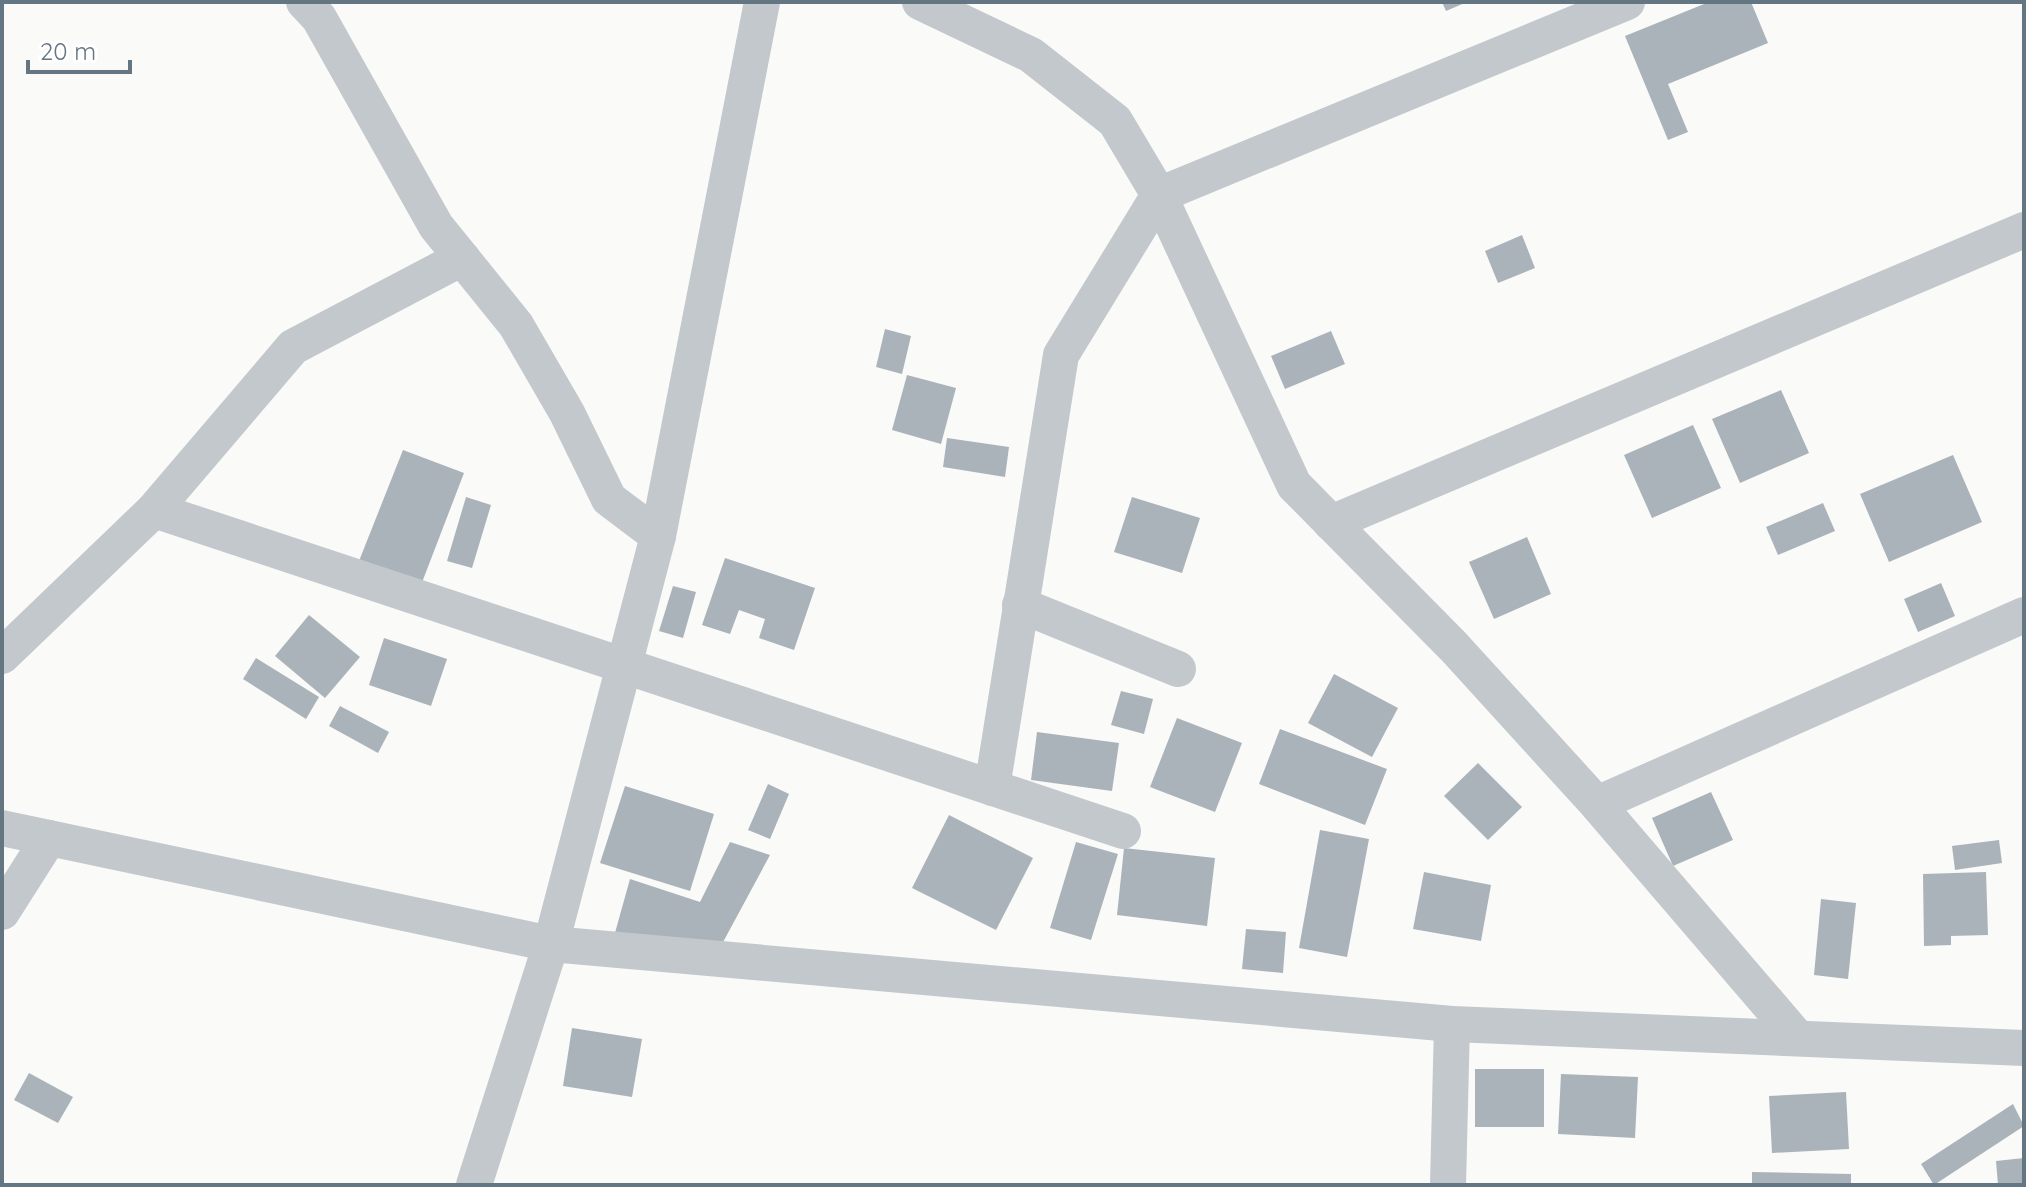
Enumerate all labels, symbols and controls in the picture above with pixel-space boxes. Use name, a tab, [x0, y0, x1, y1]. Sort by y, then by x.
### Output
scale bar	[28, 24, 130, 74]
text: 20 m	[40, 36, 96, 66]

